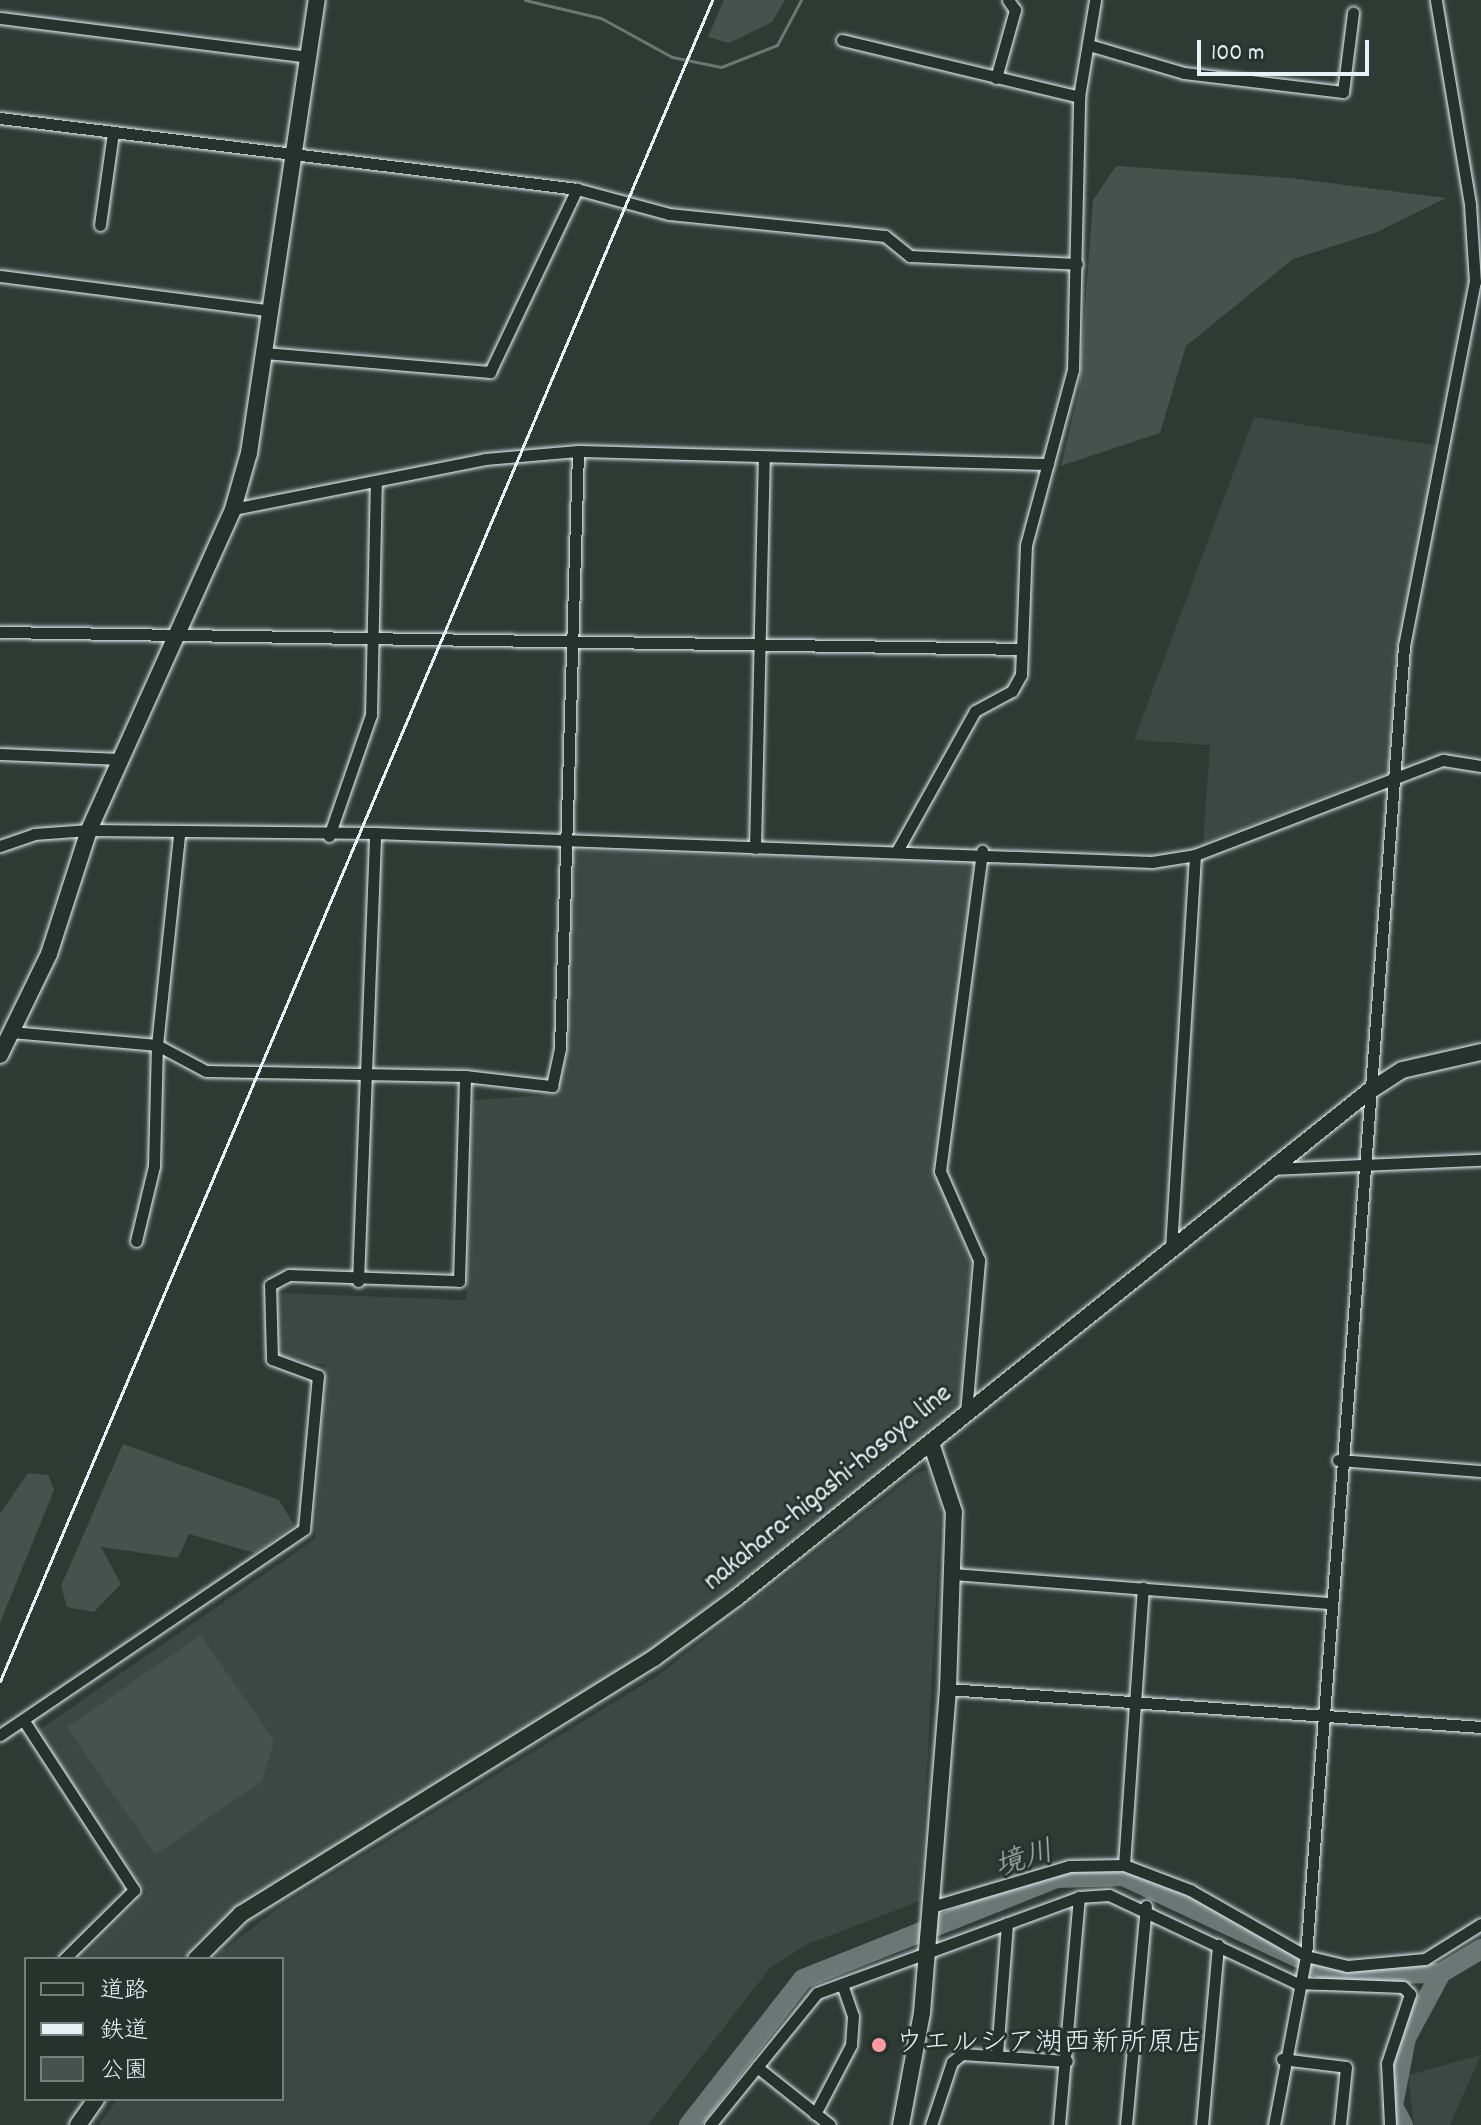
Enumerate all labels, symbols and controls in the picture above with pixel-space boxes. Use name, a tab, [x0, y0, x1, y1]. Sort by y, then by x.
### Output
scale bar	[1201, 24, 1373, 74]
text: 100 m	[1211, 37, 1264, 71]
street label: nakahara-higashi-hosoya line	[698, 1378, 960, 1600]
water label: 境川	[991, 1836, 1059, 1888]
legend	[24, 1957, 284, 2101]
text: 道路	[100, 1975, 148, 2009]
text: 鉄道	[100, 2015, 148, 2049]
place label: ウエルシア湖西新所原店	[895, 2028, 1203, 2062]
marker: ウエルシア湖西新所原店	[870, 2036, 888, 2054]
text: 公園	[100, 2055, 148, 2089]

